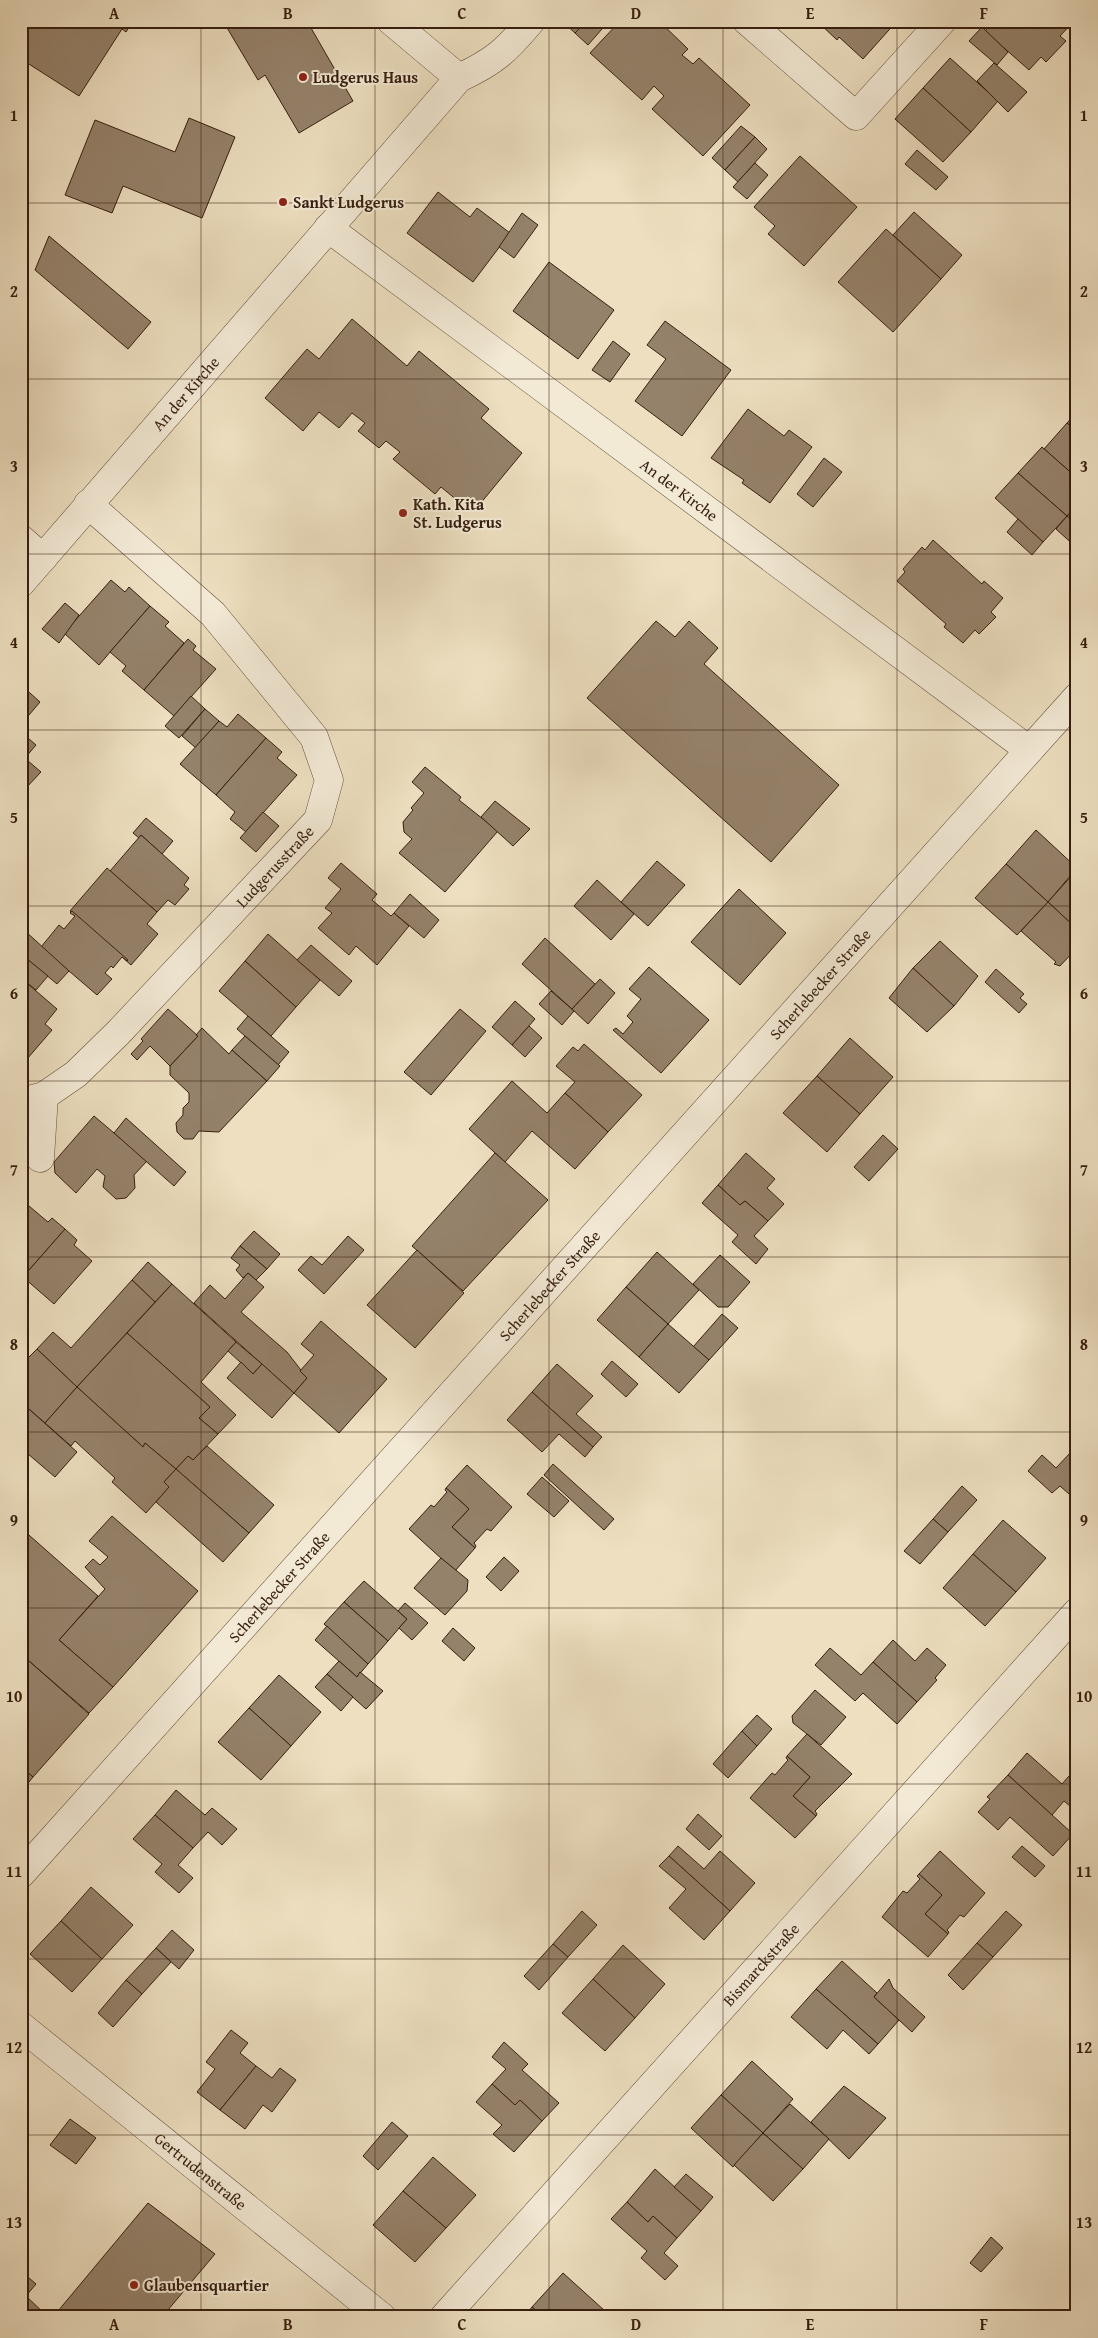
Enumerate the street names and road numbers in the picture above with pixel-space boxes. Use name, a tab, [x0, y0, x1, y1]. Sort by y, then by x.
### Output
street label: An der Kirche	[146, 351, 225, 436]
street label: An der Kirche	[635, 452, 723, 527]
street label: Ludgerusstraße	[230, 820, 319, 913]
street label: Scherlebecker Straße	[763, 923, 876, 1045]
street label: Scherlebecker Straße	[493, 1224, 606, 1346]
street label: Scherlebecker Straße	[222, 1526, 335, 1648]
street label: Bismarckstraße	[717, 1917, 805, 2011]
street label: Gertrudenstraße	[150, 2126, 252, 2216]

